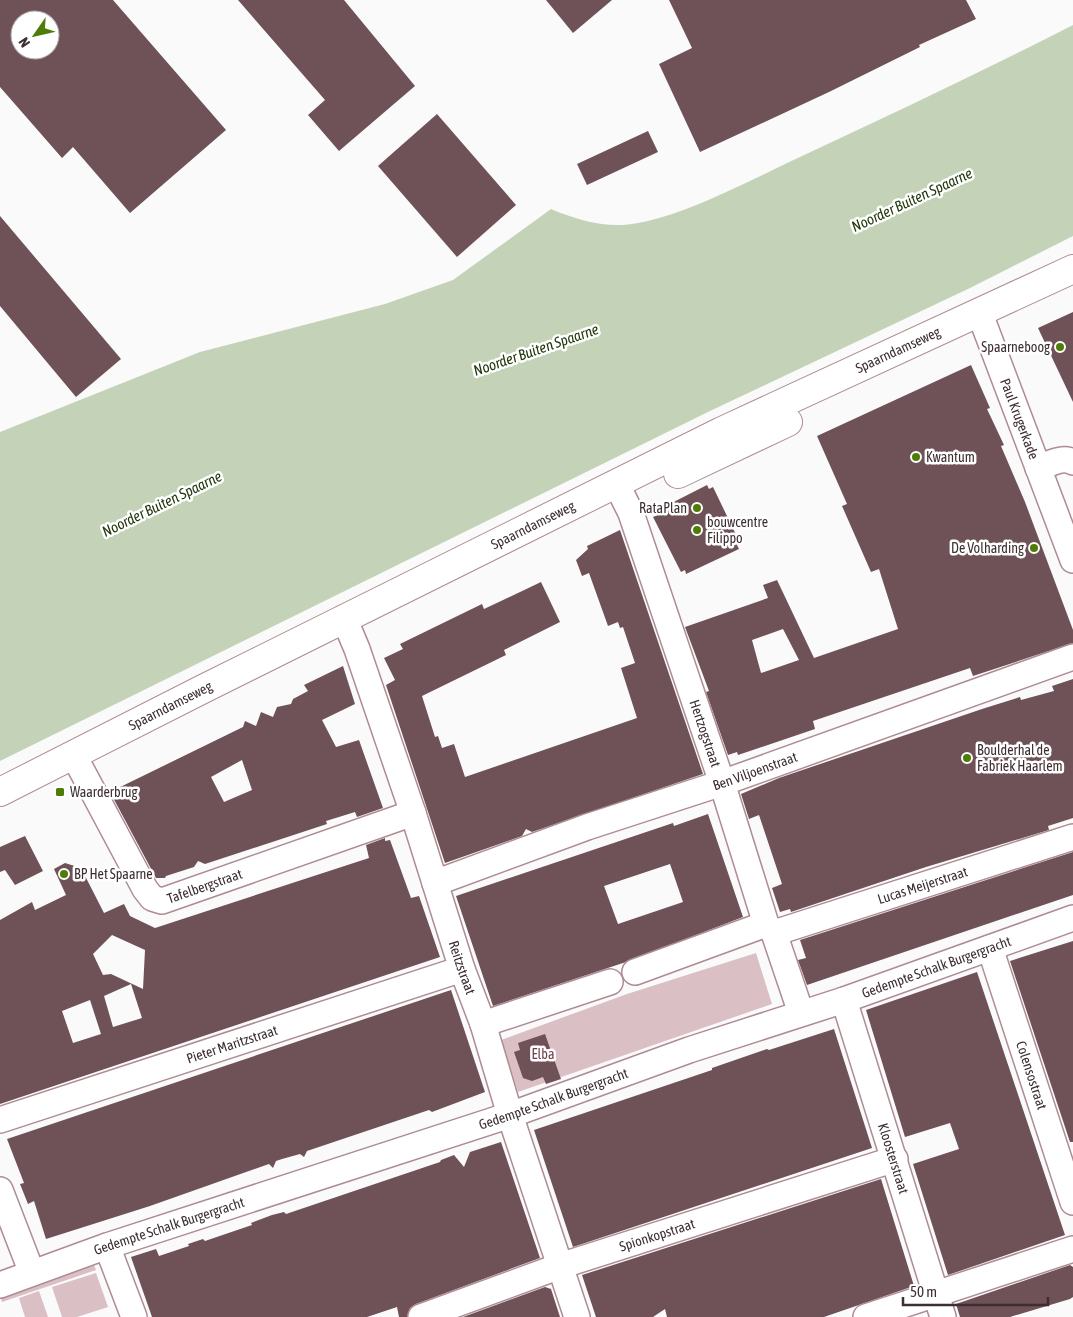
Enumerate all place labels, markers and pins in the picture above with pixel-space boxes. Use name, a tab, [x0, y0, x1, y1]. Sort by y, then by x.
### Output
place label: Spaarneboog	[981, 339, 1050, 355]
marker: Spaarneboog	[1054, 341, 1066, 353]
place label: Kwantum	[926, 449, 975, 465]
marker: Kwantum	[910, 451, 922, 463]
place label: RataPlan	[639, 500, 687, 516]
marker: RataPlan	[691, 502, 703, 514]
place label: bouwcentre Filippo	[707, 514, 768, 546]
marker: bouwcentre Filippo	[691, 524, 703, 536]
place label: De Volharding	[951, 540, 1024, 556]
marker: De Volharding	[1028, 542, 1040, 554]
place label: Boulderhal de Fabriek Haarlem	[977, 742, 1063, 774]
marker: Boulderhal de Fabriek Haarlem	[961, 752, 973, 764]
place label: Waarderbrug	[70, 784, 138, 800]
marker: Waarderbrug	[54, 786, 66, 798]
place label: BP Het Spaarne	[74, 866, 153, 882]
marker: BP Het Spaarne	[58, 868, 70, 880]

